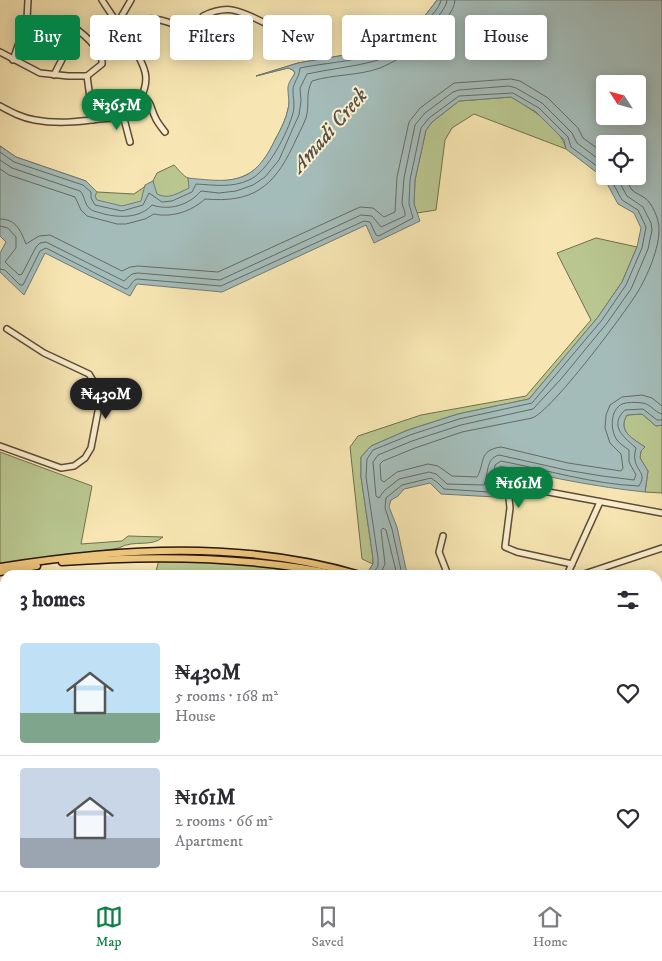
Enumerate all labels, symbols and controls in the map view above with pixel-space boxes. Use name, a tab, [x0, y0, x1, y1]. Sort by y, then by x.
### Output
chip: Buy	[15, 15, 80, 60]
chip: Rent	[90, 15, 160, 60]
chip: Filters	[170, 15, 253, 60]
chip: New	[263, 15, 332, 60]
chip: Apartment	[342, 15, 455, 60]
chip: House	[465, 15, 547, 60]
north arrow	[596, 75, 646, 125]
map controls	[596, 75, 646, 185]
water label: Amadi Creek	[285, 83, 374, 180]
pin: ₦365M	[82, 88, 152, 131]
text: ₦365M	[93, 95, 141, 115]
button: locate	[596, 135, 646, 185]
pin: ₦430M	[71, 378, 141, 420]
text: ₦430M	[81, 384, 131, 404]
pin: ₦161M	[484, 466, 554, 509]
text: ₦161M	[496, 473, 542, 493]
icon: filters	[614, 586, 642, 614]
text: 3 homes	[20, 587, 85, 613]
text: ₦430M	[175, 660, 241, 686]
icon: home	[60, 663, 120, 723]
icon: heart	[614, 679, 642, 707]
text: 5 rooms · 168 m²	[175, 686, 278, 706]
text: House	[175, 706, 216, 726]
text: ₦161M	[175, 785, 236, 811]
icon: home	[60, 788, 120, 848]
icon: heart	[614, 804, 642, 832]
text: 2 rooms · 66 m²	[175, 811, 273, 831]
text: Apartment	[175, 831, 243, 851]
tab: Map	[95, 903, 123, 951]
tab: Saved	[312, 903, 344, 951]
tab: Home	[533, 903, 567, 951]

